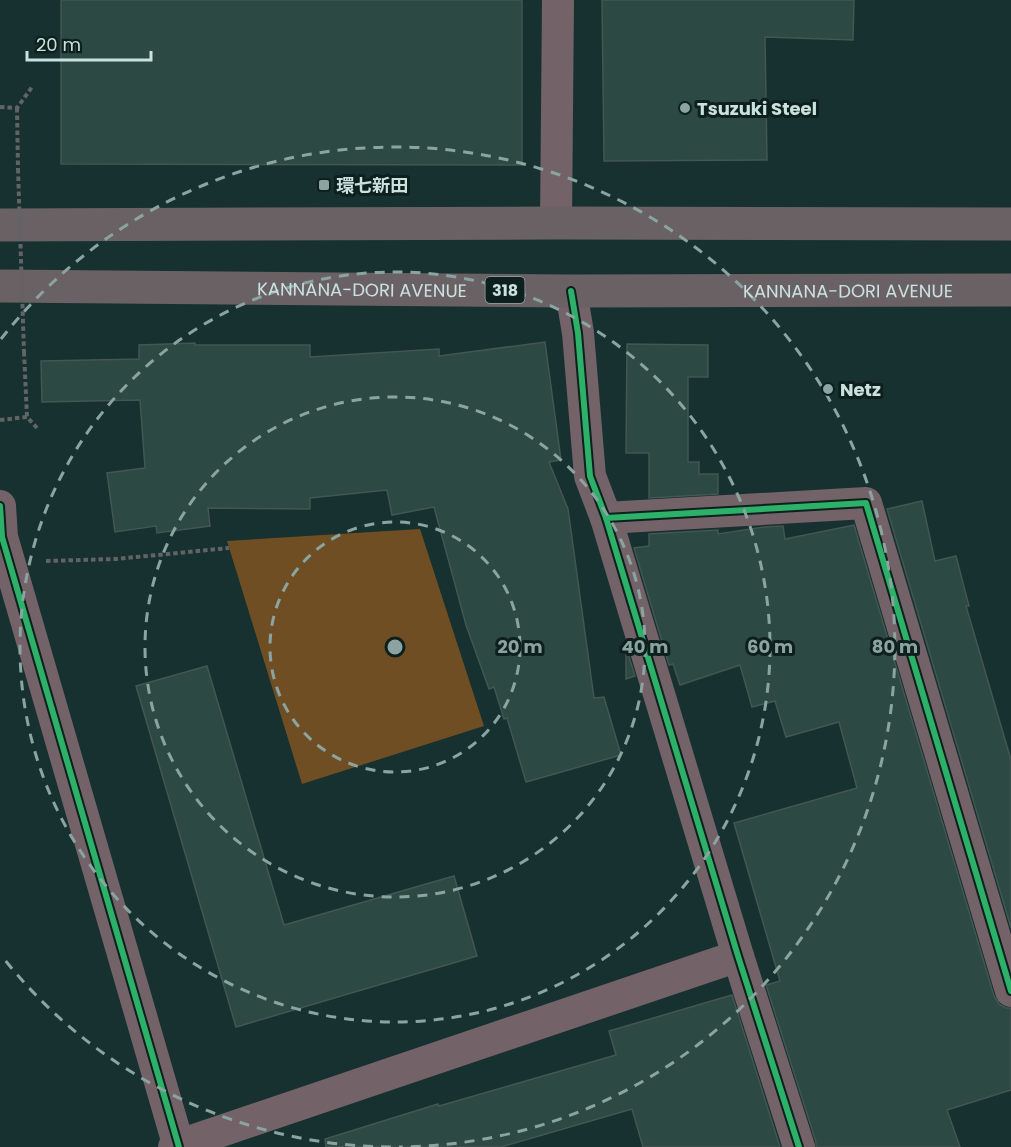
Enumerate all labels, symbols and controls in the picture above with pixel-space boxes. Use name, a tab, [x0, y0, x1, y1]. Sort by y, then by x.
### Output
scale bar	[27, 24, 152, 62]
text: 20 m	[36, 32, 81, 57]
place label: Tsuzuki Steel	[697, 96, 817, 121]
marker: Tsuzuki Steel	[678, 101, 692, 115]
place label: 環七新田	[336, 173, 408, 198]
marker: 環七新田	[317, 178, 331, 192]
street label: KANNANA-DORI AVENUE	[257, 276, 467, 303]
road number: 318	[486, 277, 524, 303]
street label: KANNANA-DORI AVENUE	[743, 278, 953, 303]
place label: Netz	[840, 377, 881, 402]
marker: Netz	[821, 382, 835, 396]
text: 20 m	[498, 634, 542, 659]
text: 40 m	[622, 634, 668, 659]
text: 60 m	[747, 634, 793, 659]
text: 80 m	[872, 634, 918, 659]
centre of rings	[385, 637, 405, 657]

